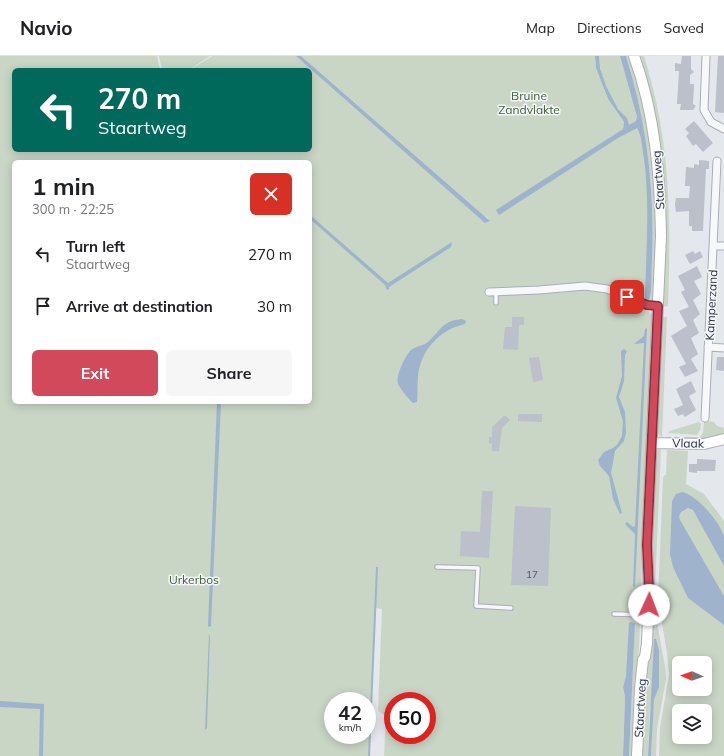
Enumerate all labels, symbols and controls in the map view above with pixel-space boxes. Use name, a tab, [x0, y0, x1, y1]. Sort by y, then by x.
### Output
text: Navio	[20, 16, 73, 40]
text: Map	[526, 19, 555, 37]
text: Directions	[577, 19, 642, 37]
text: Saved	[664, 19, 704, 37]
text: 270 m	[98, 81, 181, 116]
icon: left	[32, 84, 84, 136]
park label: Bruine Zandvlakte	[498, 88, 560, 117]
text: Staartweg	[98, 116, 187, 139]
street label: Staartweg	[648, 150, 668, 210]
text: 1 min	[32, 171, 95, 201]
button: close	[250, 173, 292, 215]
text: 300 m · 22:25	[32, 201, 114, 217]
text: Turn left	[66, 237, 125, 256]
icon: left	[32, 243, 54, 265]
text: 270 m	[248, 245, 292, 264]
text: Staartweg	[66, 256, 130, 272]
street label: Kamperzand	[702, 269, 720, 341]
pin	[610, 280, 644, 314]
icon: arrive	[616, 286, 638, 308]
icon: arrive	[32, 295, 54, 317]
text: Arrive at destination	[66, 297, 213, 316]
text: 30 m	[257, 297, 292, 316]
button: Exit	[32, 350, 158, 396]
button: Share	[166, 350, 292, 396]
street label: Vlaak	[672, 435, 705, 451]
house number: 17	[526, 568, 538, 581]
park label: Urkerbos	[169, 572, 219, 587]
position arrow	[628, 584, 670, 626]
north arrow	[672, 656, 712, 696]
map controls	[672, 656, 712, 744]
street label: Staartweg	[631, 678, 649, 738]
speed limit sign: 50	[384, 692, 436, 744]
text: 42	[338, 700, 362, 725]
button: layers	[672, 704, 712, 744]
text: km/h	[339, 721, 361, 734]

